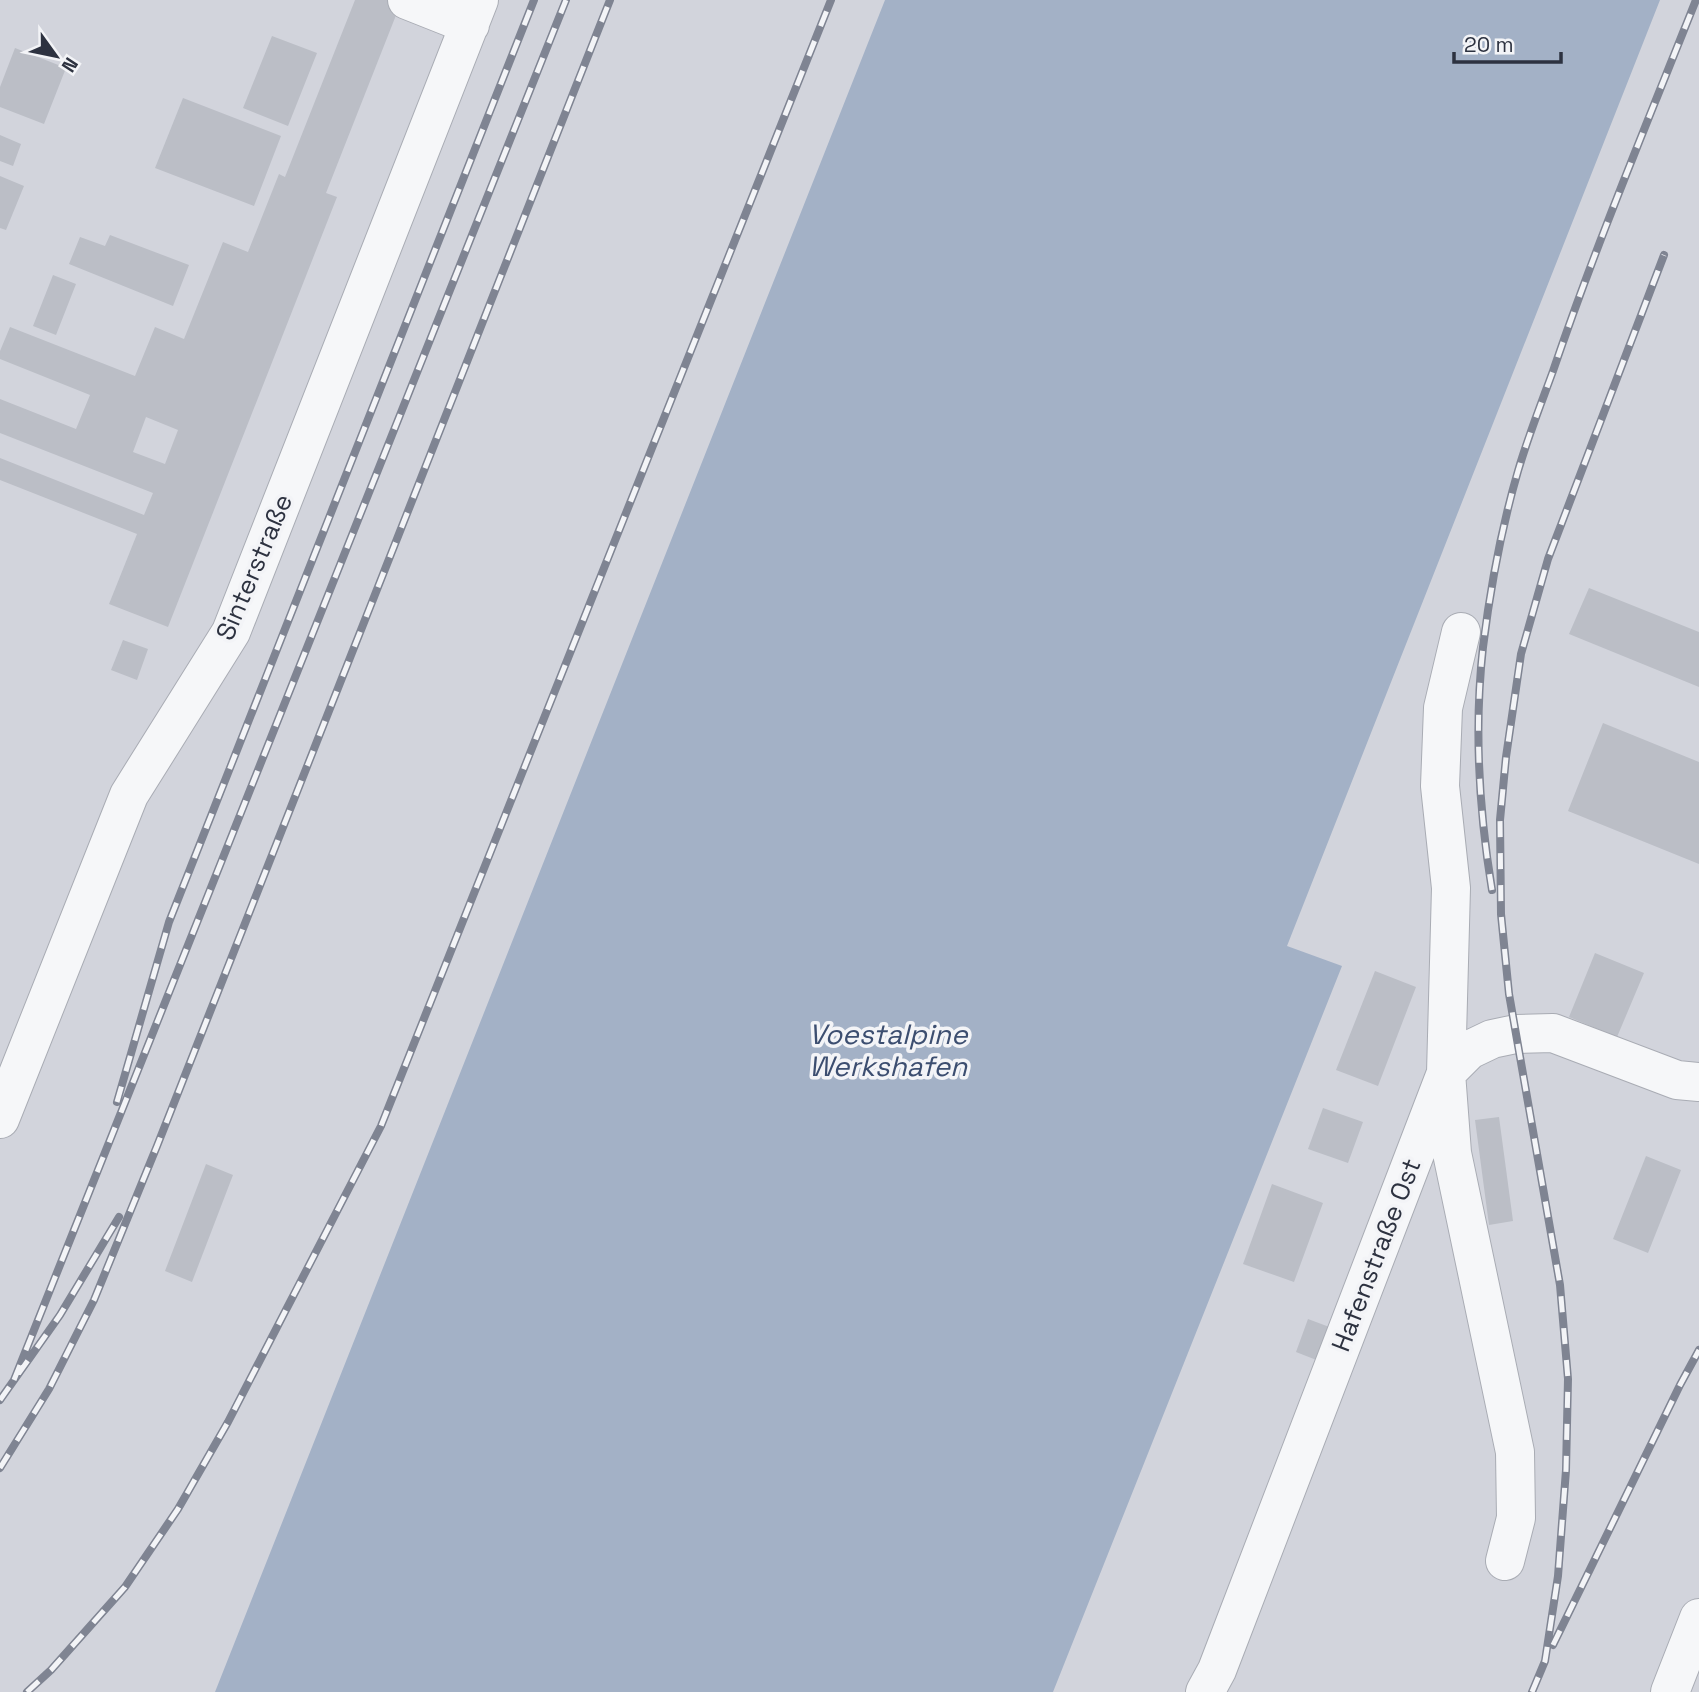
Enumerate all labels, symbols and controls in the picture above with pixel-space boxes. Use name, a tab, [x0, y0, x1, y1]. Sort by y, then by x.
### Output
north arrow	[21, 21, 91, 91]
scale bar	[1454, 21, 1561, 65]
text: 20 m	[1464, 31, 1514, 58]
text: N	[56, 53, 84, 77]
street label: Sinterstraße	[208, 489, 300, 645]
water label: Voestalpine Werkshafen	[808, 1016, 969, 1084]
street label: Hafenstraße Ost	[1324, 1154, 1428, 1356]

